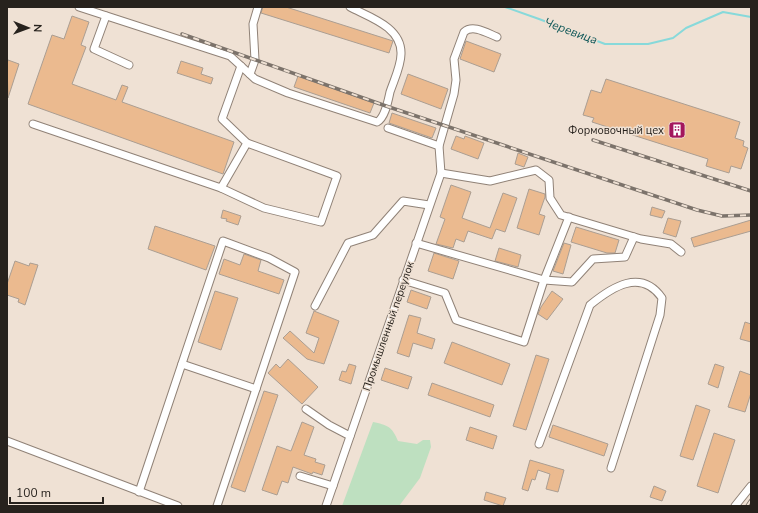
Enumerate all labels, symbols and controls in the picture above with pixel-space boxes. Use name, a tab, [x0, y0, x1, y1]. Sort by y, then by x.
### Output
north arrow	[8, 8, 48, 48]
water label: Черевица	[542, 14, 600, 48]
text: N	[30, 24, 45, 32]
building icon: Формовочный цех	[667, 120, 687, 140]
place label: Формовочный цех	[568, 123, 664, 138]
street label: Промышленный переулок	[359, 259, 418, 393]
scale bar	[10, 479, 103, 505]
text: 100 m	[16, 485, 51, 501]

